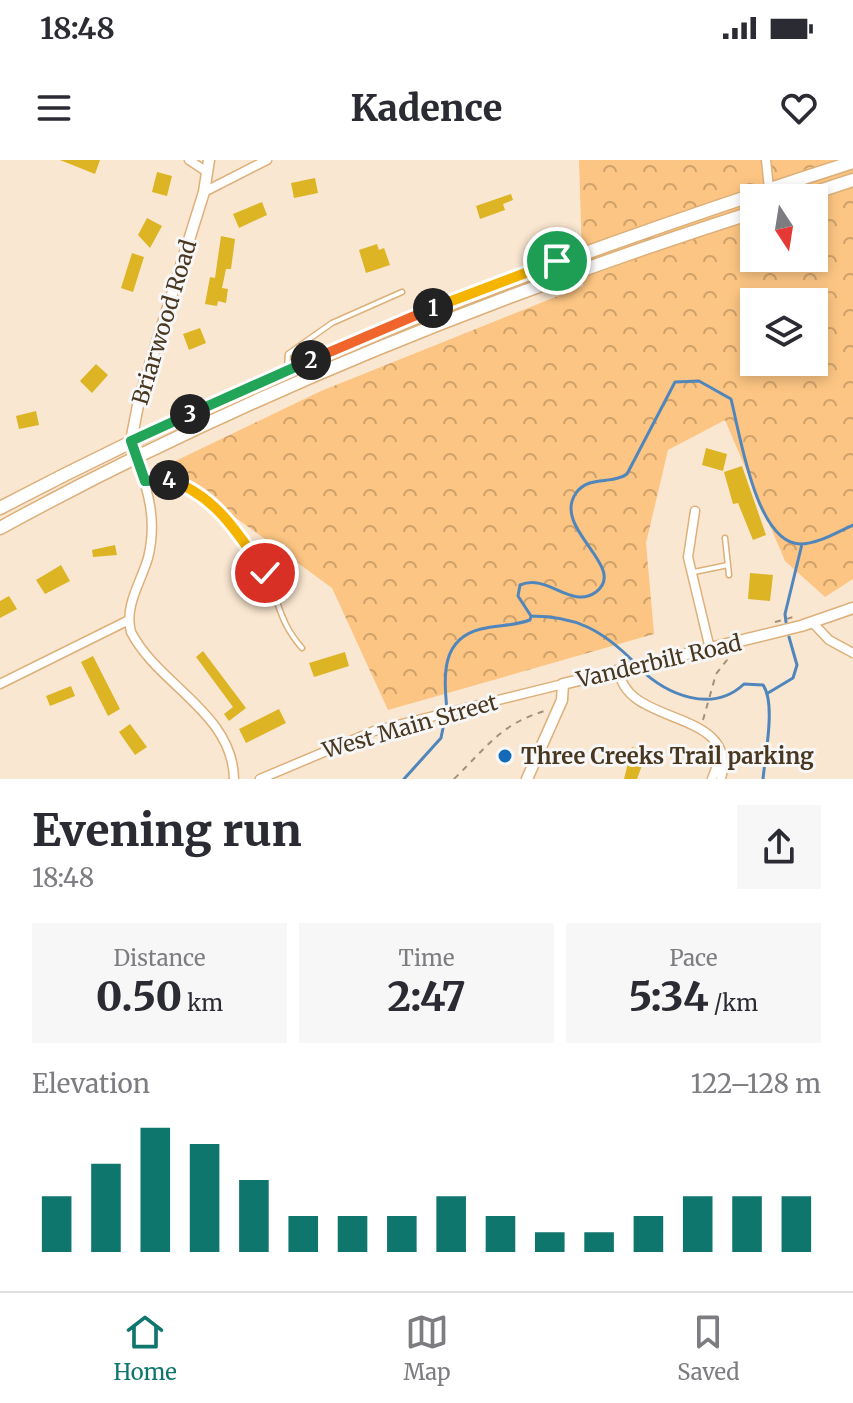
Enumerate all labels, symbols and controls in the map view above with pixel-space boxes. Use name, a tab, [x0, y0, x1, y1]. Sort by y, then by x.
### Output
text: 18:48	[40, 9, 115, 47]
icon: menu	[32, 86, 76, 130]
text: Kadence	[350, 86, 503, 131]
icon: heart	[777, 86, 821, 130]
north arrow	[740, 184, 828, 272]
map controls	[740, 184, 828, 376]
pin	[523, 227, 591, 295]
street label: Briarwood Road	[126, 236, 202, 408]
icon: arrive	[535, 239, 579, 283]
pin: 1	[413, 288, 453, 328]
button: layers	[740, 288, 828, 376]
text: 1	[428, 294, 438, 322]
pin: 2	[291, 340, 331, 380]
text: 2	[305, 346, 317, 374]
pin: 3	[170, 394, 210, 434]
text: 3	[184, 400, 196, 428]
pin: 4	[149, 460, 189, 500]
text: 4	[162, 466, 176, 494]
pin	[231, 539, 299, 607]
icon: check	[243, 551, 287, 595]
street label: Vanderbilt Road	[573, 628, 744, 694]
street label: West Main Street	[318, 688, 501, 765]
place label: Three Creeks Trail parking	[521, 742, 814, 770]
marker: Three Creeks Trail parking	[496, 747, 514, 765]
text: Evening run	[32, 803, 301, 858]
button: share	[737, 805, 821, 889]
text: 18:48	[32, 861, 94, 894]
text: Distance	[114, 944, 205, 972]
text: Time	[399, 944, 454, 972]
text: Pace	[669, 944, 718, 972]
text: 0.50	[96, 972, 182, 1022]
text: 2:47	[387, 972, 466, 1022]
text: 5:34	[629, 972, 709, 1022]
text: km	[182, 989, 223, 1017]
text: /km	[709, 989, 758, 1017]
text: Elevation	[32, 1067, 150, 1100]
text: 122–128 m	[691, 1067, 821, 1100]
tab: Home	[113, 1310, 177, 1386]
tab: Map	[404, 1310, 450, 1386]
tab: Saved	[677, 1310, 740, 1386]

